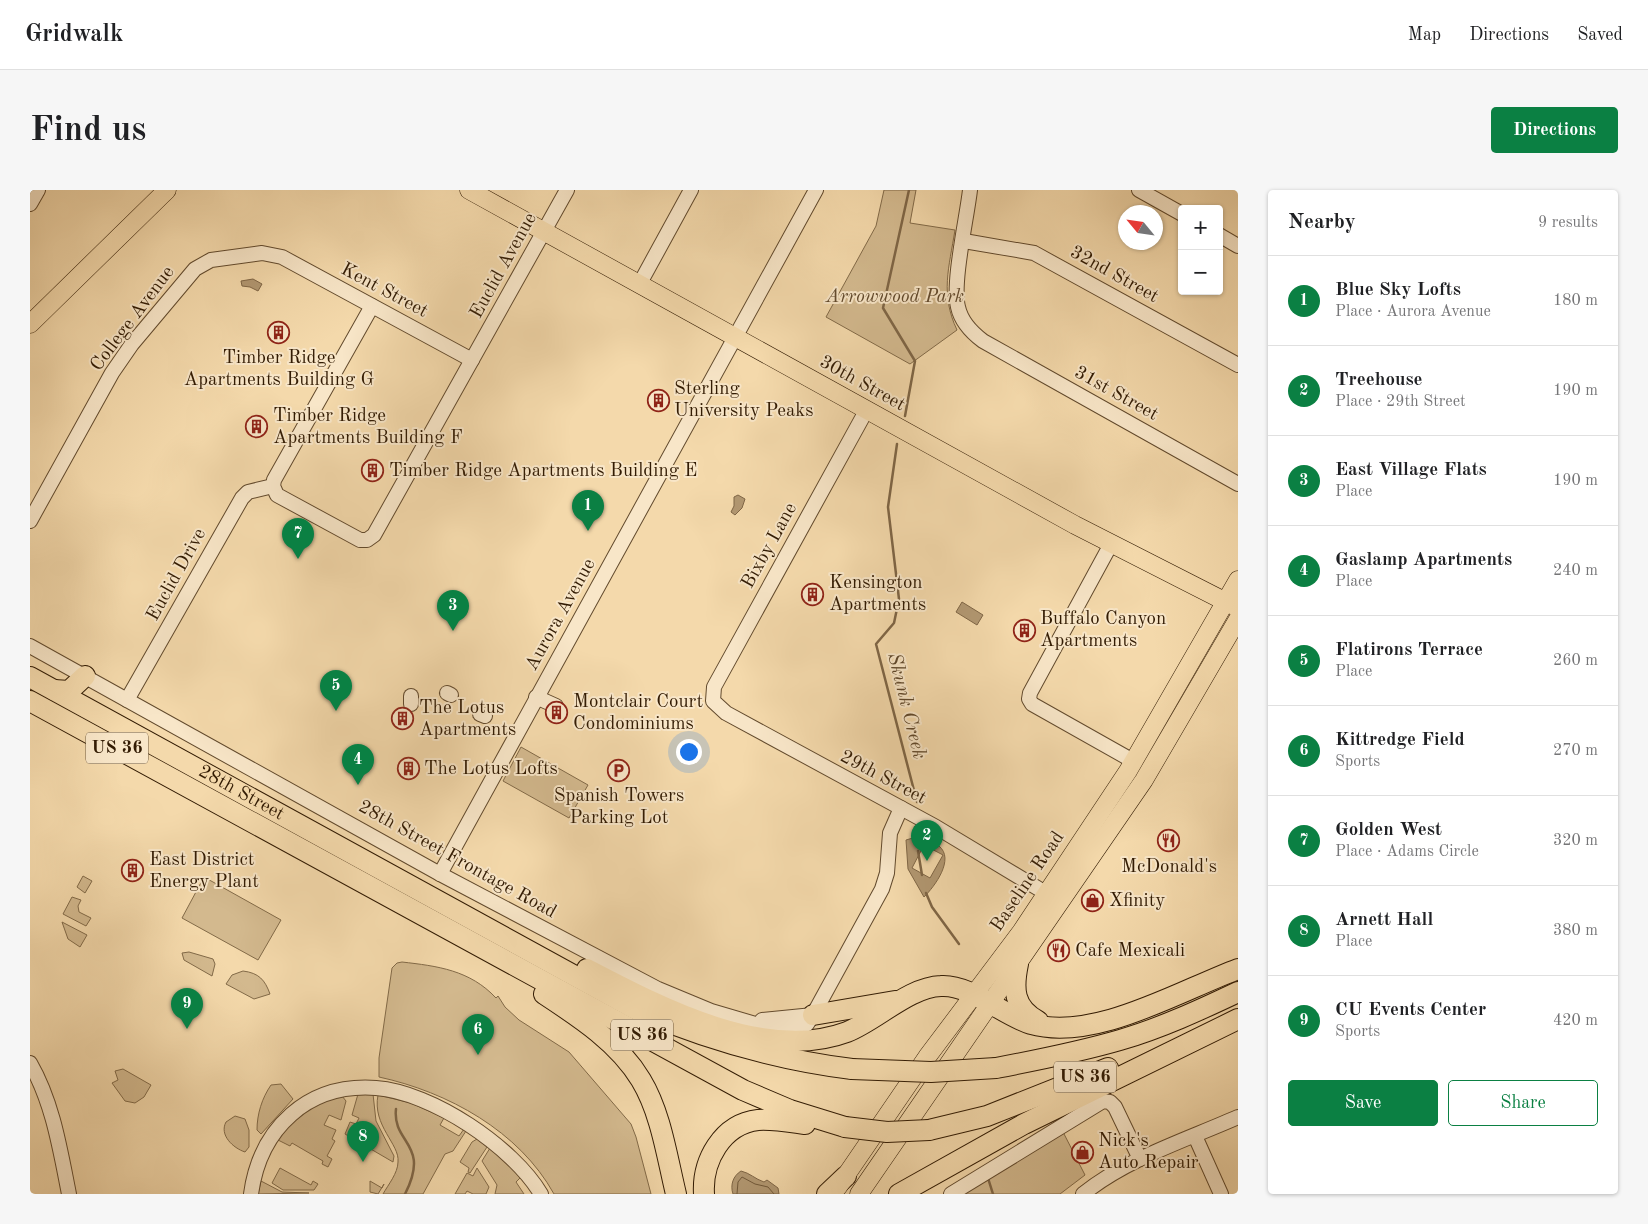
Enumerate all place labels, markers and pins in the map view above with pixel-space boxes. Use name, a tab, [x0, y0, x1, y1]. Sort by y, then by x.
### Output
building icon: Timber Ridge Apartments Building G	[267, 320, 291, 344]
place label: Timber Ridge Apartments Building G	[184, 349, 375, 390]
place label: Sterling University Peaks	[674, 380, 814, 421]
building icon: Sterling University Peaks	[646, 388, 670, 412]
place label: Timber Ridge Apartments Building F	[273, 407, 463, 448]
building icon: Timber Ridge Apartments Building F	[245, 415, 269, 439]
building icon: Timber Ridge Apartments Building E	[361, 459, 385, 483]
place label: Timber Ridge Apartments Building E	[389, 462, 697, 481]
pin: 1	[572, 490, 604, 531]
pin: 7	[282, 518, 314, 559]
place label: Kensington Apartments	[829, 574, 926, 615]
building icon: Kensington Apartments	[801, 582, 825, 606]
pin: 3	[437, 590, 469, 631]
place label: Buffalo Canyon Apartments	[1040, 610, 1166, 651]
building icon: Buffalo Canyon Apartments	[1012, 618, 1036, 642]
pin: 5	[320, 670, 352, 711]
place label: Montclair Court Condominiums	[573, 693, 703, 734]
place label: The Lotus Apartments	[419, 699, 516, 740]
building icon: Montclair Court Condominiums	[545, 701, 569, 725]
building icon: The Lotus Apartments	[391, 707, 415, 731]
pin: 4	[342, 744, 374, 785]
building icon: The Lotus Lofts	[396, 757, 420, 781]
parking icon: Spanish Towers Parking Lot	[607, 758, 631, 782]
place label: The Lotus Lofts	[424, 760, 558, 779]
place label: Spanish Towers Parking Lot	[554, 787, 684, 828]
pin: 2	[911, 820, 943, 861]
restaurant icon: McDonald's	[1157, 829, 1181, 853]
place label: East District Energy Plant	[149, 851, 259, 892]
place label: McDonald's	[1121, 858, 1217, 877]
building icon: East District Energy Plant	[121, 859, 145, 883]
shop icon: Xfinity	[1081, 889, 1105, 913]
place label: Xfinity	[1109, 892, 1165, 911]
restaurant icon: Cafe Mexicali	[1047, 939, 1071, 963]
place label: Cafe Mexicali	[1075, 942, 1185, 961]
pin: 9	[171, 988, 203, 1029]
pin: 6	[462, 1014, 494, 1055]
pin: 8	[347, 1121, 379, 1162]
place label: Nick's Auto Repair	[1098, 1132, 1199, 1173]
shop icon: Nick's Auto Repair	[1070, 1140, 1094, 1164]

